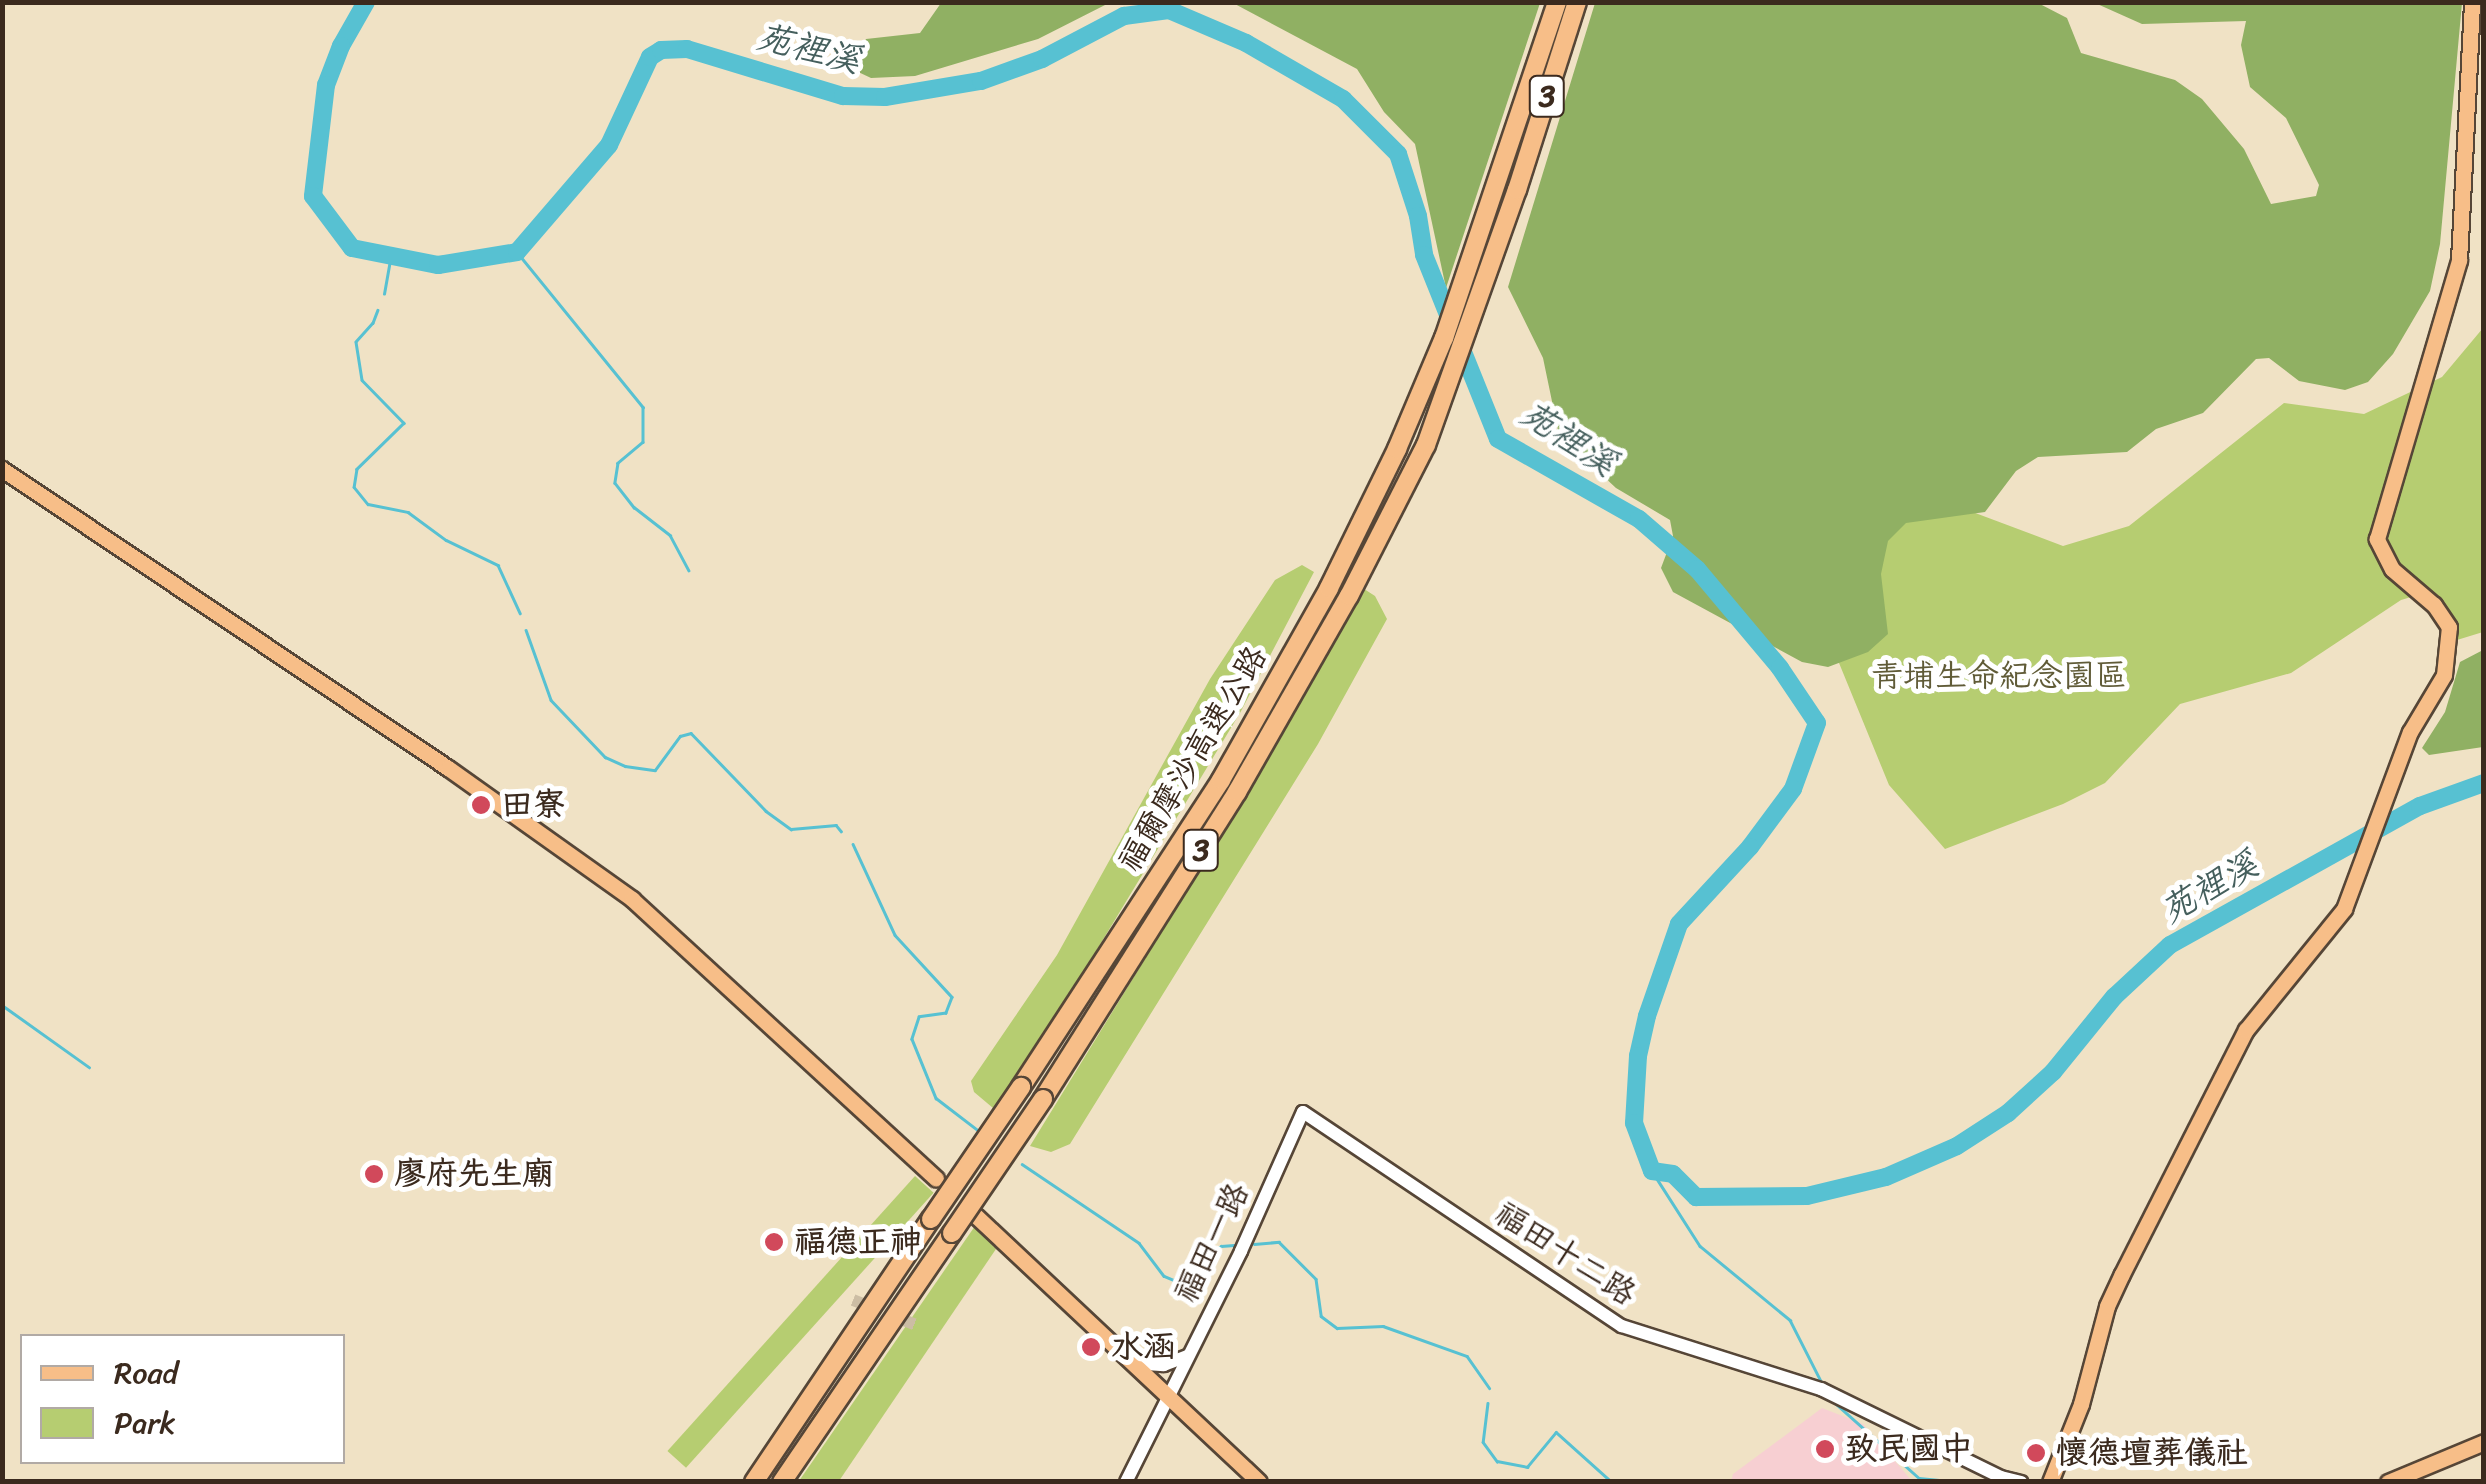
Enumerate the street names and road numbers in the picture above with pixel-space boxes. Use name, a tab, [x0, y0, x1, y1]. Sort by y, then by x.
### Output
road number: 3	[1527, 71, 1567, 121]
street label: 福爾摩沙高速公路	[1111, 639, 1275, 879]
road number: 3	[1181, 825, 1221, 875]
street label: 福田一路	[1167, 1177, 1257, 1309]
street label: 福田十二路	[1487, 1194, 1643, 1314]

